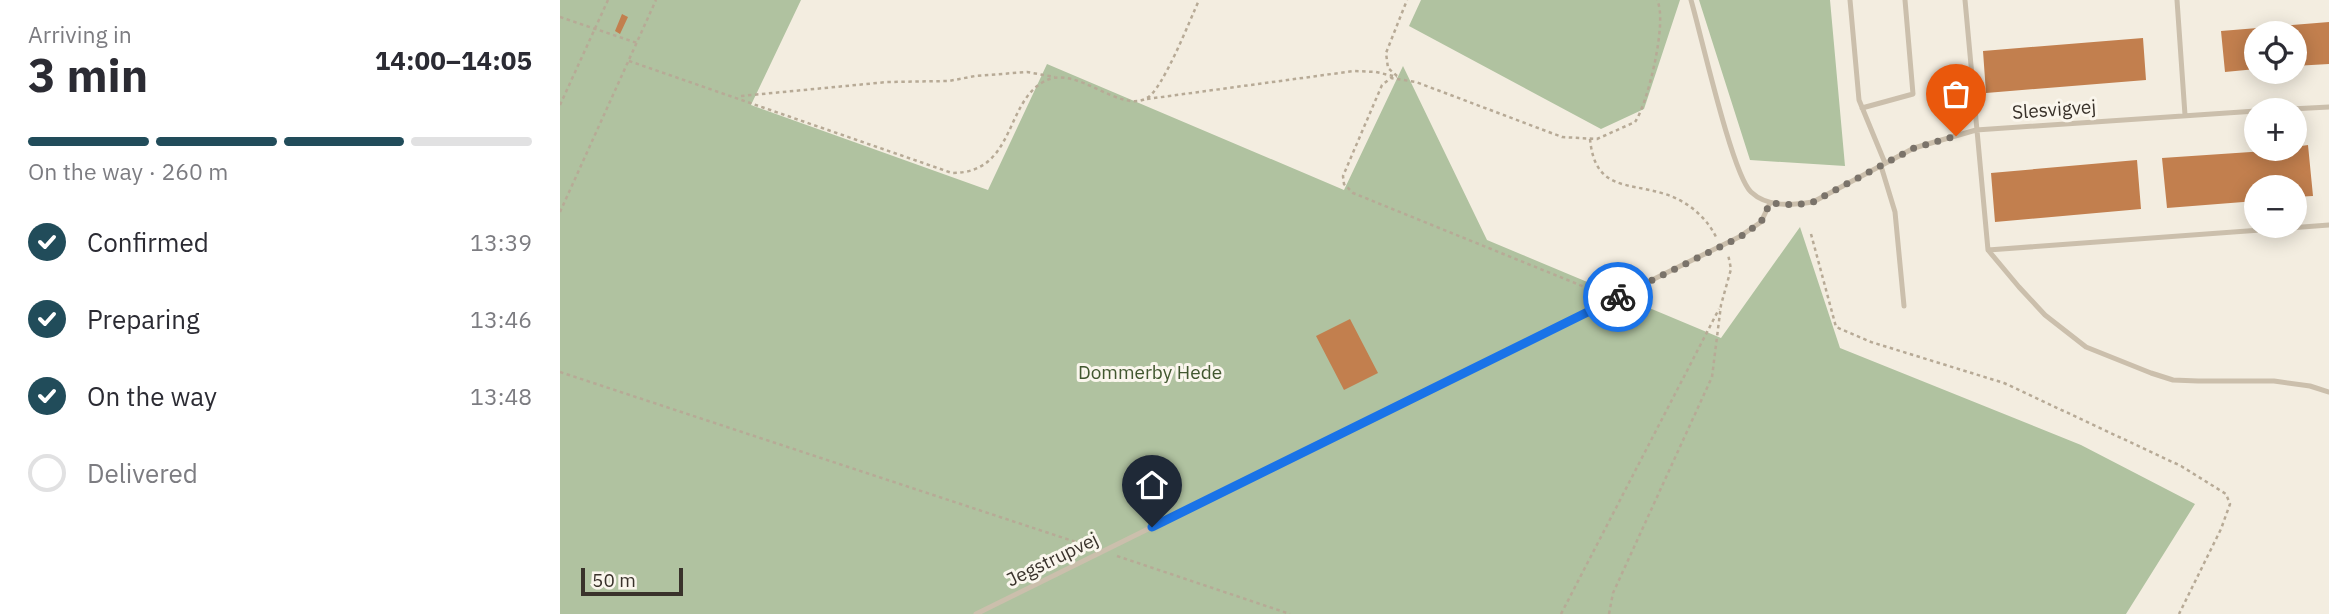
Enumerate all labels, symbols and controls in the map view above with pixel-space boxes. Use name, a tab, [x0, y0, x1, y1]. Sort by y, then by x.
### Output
text: Arriving in	[28, 19, 132, 49]
map controls	[2244, 21, 2307, 238]
button: locate	[2244, 21, 2307, 84]
text: 14:00–14:05	[375, 43, 532, 77]
text: 3 min	[28, 45, 148, 105]
pin	[1926, 64, 1986, 136]
icon: bag	[1937, 75, 1975, 113]
street label: Slesvigvej	[2011, 94, 2097, 124]
button: +	[2244, 98, 2307, 161]
text: On the way · 260 m	[28, 156, 228, 186]
button: −	[2244, 175, 2307, 238]
icon: check	[28, 223, 66, 261]
text: Confirmed	[87, 225, 209, 259]
text: 13:39	[470, 227, 532, 257]
courier	[1583, 262, 1653, 332]
icon: bike	[1599, 278, 1637, 316]
icon: check	[28, 300, 66, 338]
text: Preparing	[87, 302, 200, 336]
text: 13:46	[470, 304, 532, 334]
park label: Dommerby Hede	[1078, 360, 1222, 384]
icon: check	[28, 377, 66, 415]
text: On the way	[87, 379, 217, 413]
text: 13:48	[470, 381, 532, 411]
pin	[1122, 455, 1182, 527]
text: Delivered	[87, 456, 198, 490]
icon: home	[1133, 466, 1171, 504]
street label: Jegstrupvej	[1002, 527, 1102, 591]
scale bar	[581, 565, 682, 597]
text: 50 m	[592, 568, 636, 592]

